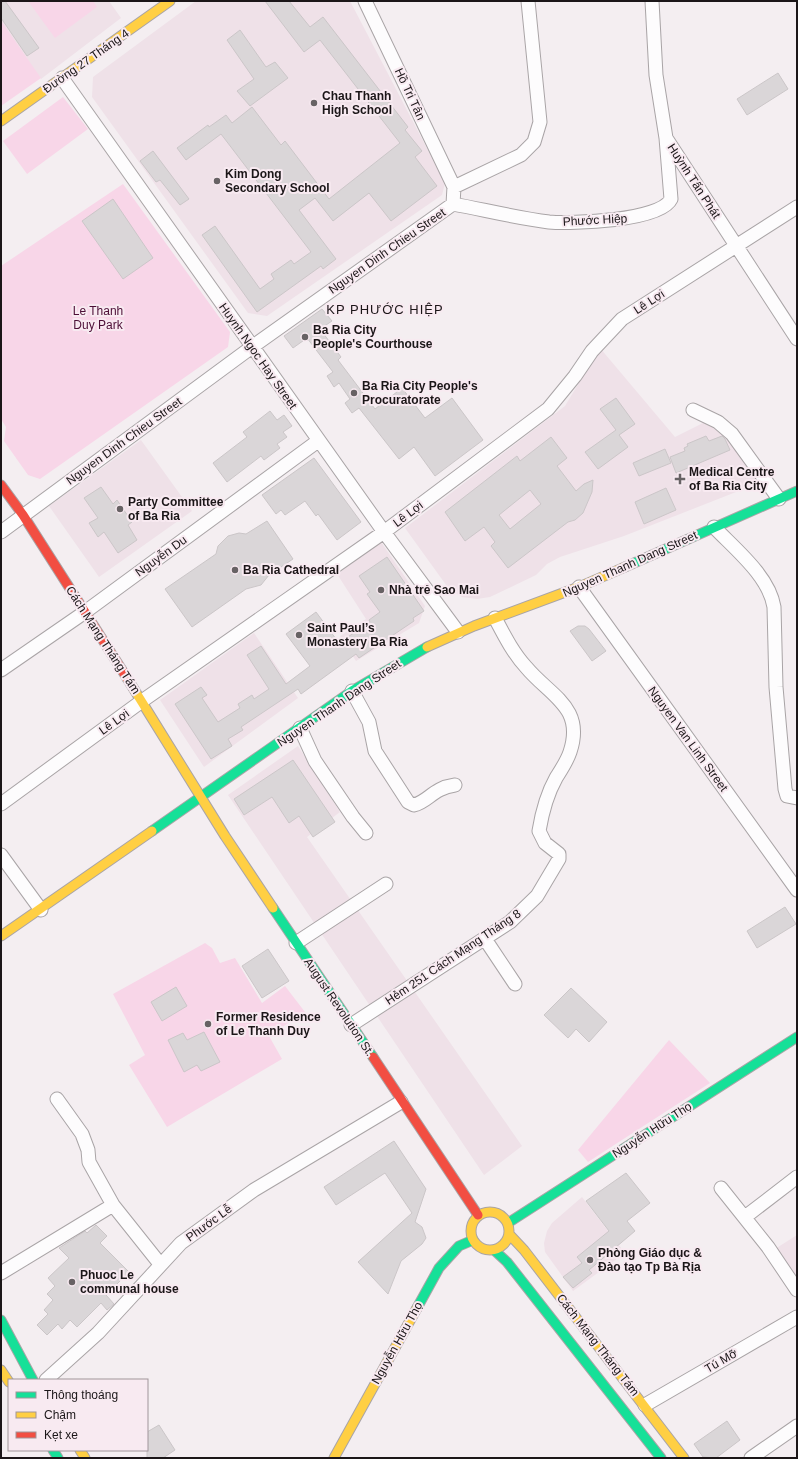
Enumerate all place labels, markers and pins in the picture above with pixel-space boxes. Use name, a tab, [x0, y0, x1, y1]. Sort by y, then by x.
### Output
place label: Chau Thanh High School	[322, 89, 392, 117]
marker: Chau Thanh High School	[309, 98, 319, 108]
place label: Kim Dong Secondary School	[225, 167, 330, 195]
marker: Kim Dong Secondary School	[212, 176, 222, 186]
place label: Ba Ria City People's Courthouse	[313, 323, 433, 351]
marker: Ba Ria City People's Courthouse	[300, 332, 310, 342]
place label: Ba Ria City People's Procuratorate	[362, 379, 478, 407]
marker: Ba Ria City People's Procuratorate	[349, 388, 359, 398]
place label: Medical Centre of Ba Ria City	[689, 465, 775, 493]
marker: Medical Centre of Ba Ria City	[674, 473, 686, 485]
place label: Party Committee of Ba Ria	[128, 495, 224, 523]
marker: Party Committee of Ba Ria	[115, 504, 125, 514]
place label: Ba Ria Cathedral	[243, 563, 339, 577]
marker: Ba Ria Cathedral	[230, 565, 240, 575]
place label: Nhà trẻ Sao Mai	[389, 583, 479, 597]
marker: Nhà trẻ Sao Mai	[376, 585, 386, 595]
place label: Saint Paul’s Monastery Ba Ria	[307, 621, 408, 649]
marker: Saint Paul’s Monastery Ba Ria	[294, 630, 304, 640]
place label: Former Residence of Le Thanh Duy	[216, 1010, 321, 1038]
marker: Former Residence of Le Thanh Duy	[203, 1019, 213, 1029]
place label: Phòng Giáo dục & Đào tạo Tp Bà Rịa	[598, 1246, 702, 1274]
marker: Phòng Giáo dục & Đào tạo Tp Bà Rịa	[585, 1255, 595, 1265]
place label: Phuoc Le communal house	[80, 1268, 179, 1296]
marker: Phuoc Le communal house	[67, 1277, 77, 1287]

